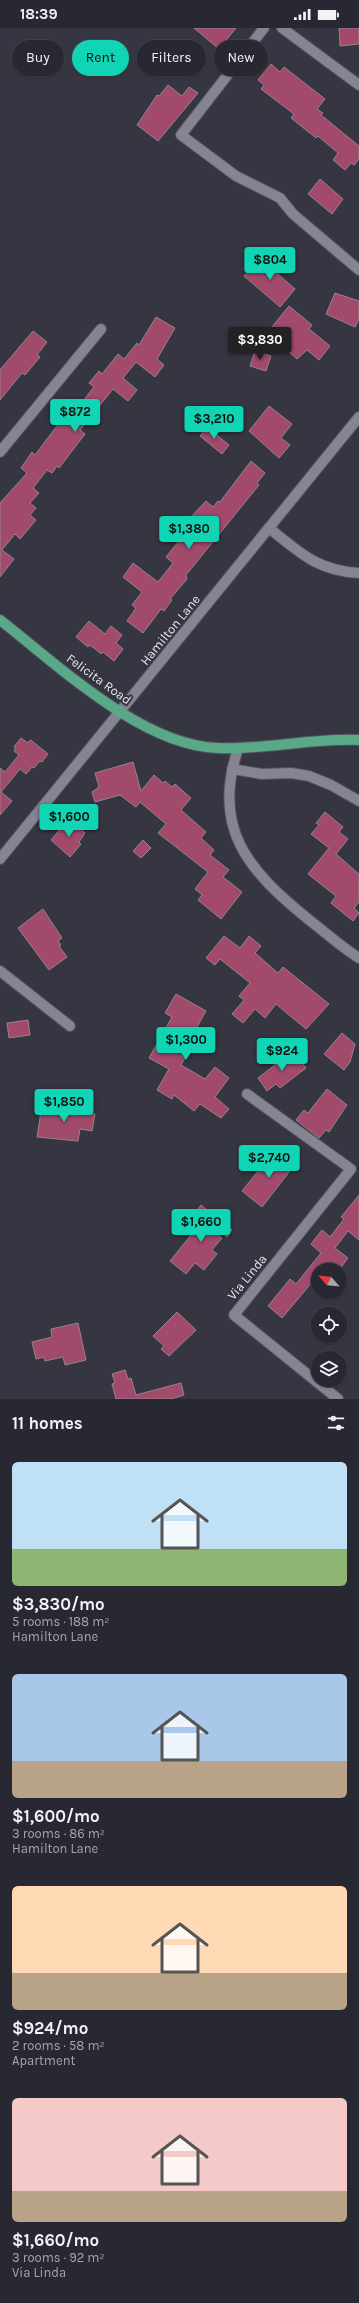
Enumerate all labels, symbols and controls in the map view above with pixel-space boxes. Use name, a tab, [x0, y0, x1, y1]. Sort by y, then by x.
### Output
text: 18:39	[20, 5, 58, 23]
chip: Buy	[12, 40, 64, 76]
chip: Rent	[72, 40, 129, 76]
chip: Filters	[137, 40, 206, 76]
chip: New	[214, 40, 268, 76]
pin: $804	[246, 247, 294, 281]
text: $804	[253, 252, 287, 267]
pin: $3,830	[227, 327, 293, 361]
text: $3,830	[237, 332, 283, 347]
pin: $872	[51, 399, 99, 433]
text: $872	[59, 404, 91, 419]
pin: $3,210	[181, 406, 247, 440]
text: $3,210	[193, 411, 235, 426]
pin: $1,380	[156, 516, 222, 550]
text: $1,380	[168, 521, 210, 536]
street label: Hamilton Lane	[137, 592, 203, 668]
street label: Felicita Road	[64, 651, 134, 707]
pin: $1,600	[36, 804, 102, 838]
text: $1,600	[48, 809, 90, 824]
pin: $1,300	[153, 1027, 219, 1061]
text: $1,300	[165, 1032, 207, 1047]
pin: $924	[258, 1038, 306, 1072]
text: $924	[266, 1043, 298, 1058]
pin: $1,850	[31, 1089, 97, 1123]
text: $1,850	[43, 1094, 85, 1109]
pin: $2,740	[236, 1145, 302, 1179]
text: $2,740	[248, 1150, 290, 1165]
pin: $1,660	[168, 1209, 234, 1243]
text: $1,660	[181, 1214, 221, 1229]
street label: Via Linda	[224, 1251, 270, 1303]
north arrow	[311, 1263, 347, 1299]
map controls	[311, 1263, 347, 1387]
button: locate	[311, 1307, 347, 1343]
button: layers	[311, 1351, 347, 1387]
icon: filters	[325, 1412, 347, 1434]
text: 11 homes	[12, 1413, 83, 1433]
icon: home	[144, 1488, 216, 1560]
text: $3,830/mo	[12, 1594, 105, 1614]
text: 5 rooms · 188 m²	[12, 1614, 110, 1629]
text: Hamilton Lane	[12, 1629, 98, 1644]
icon: home	[144, 1700, 216, 1772]
text: $1,600/mo	[12, 1806, 100, 1826]
text: 3 rooms · 86 m²	[12, 1826, 105, 1841]
text: Hamilton Lane	[12, 1841, 98, 1856]
icon: home	[144, 1912, 216, 1984]
text: $924/mo	[12, 2018, 88, 2038]
text: 2 rooms · 58 m²	[12, 2038, 105, 2053]
text: Apartment	[12, 2053, 75, 2068]
icon: home	[144, 2124, 216, 2196]
text: $1,660/mo	[12, 2230, 99, 2250]
text: 3 rooms · 92 m²	[12, 2250, 105, 2265]
text: Via Linda	[12, 2265, 66, 2280]

